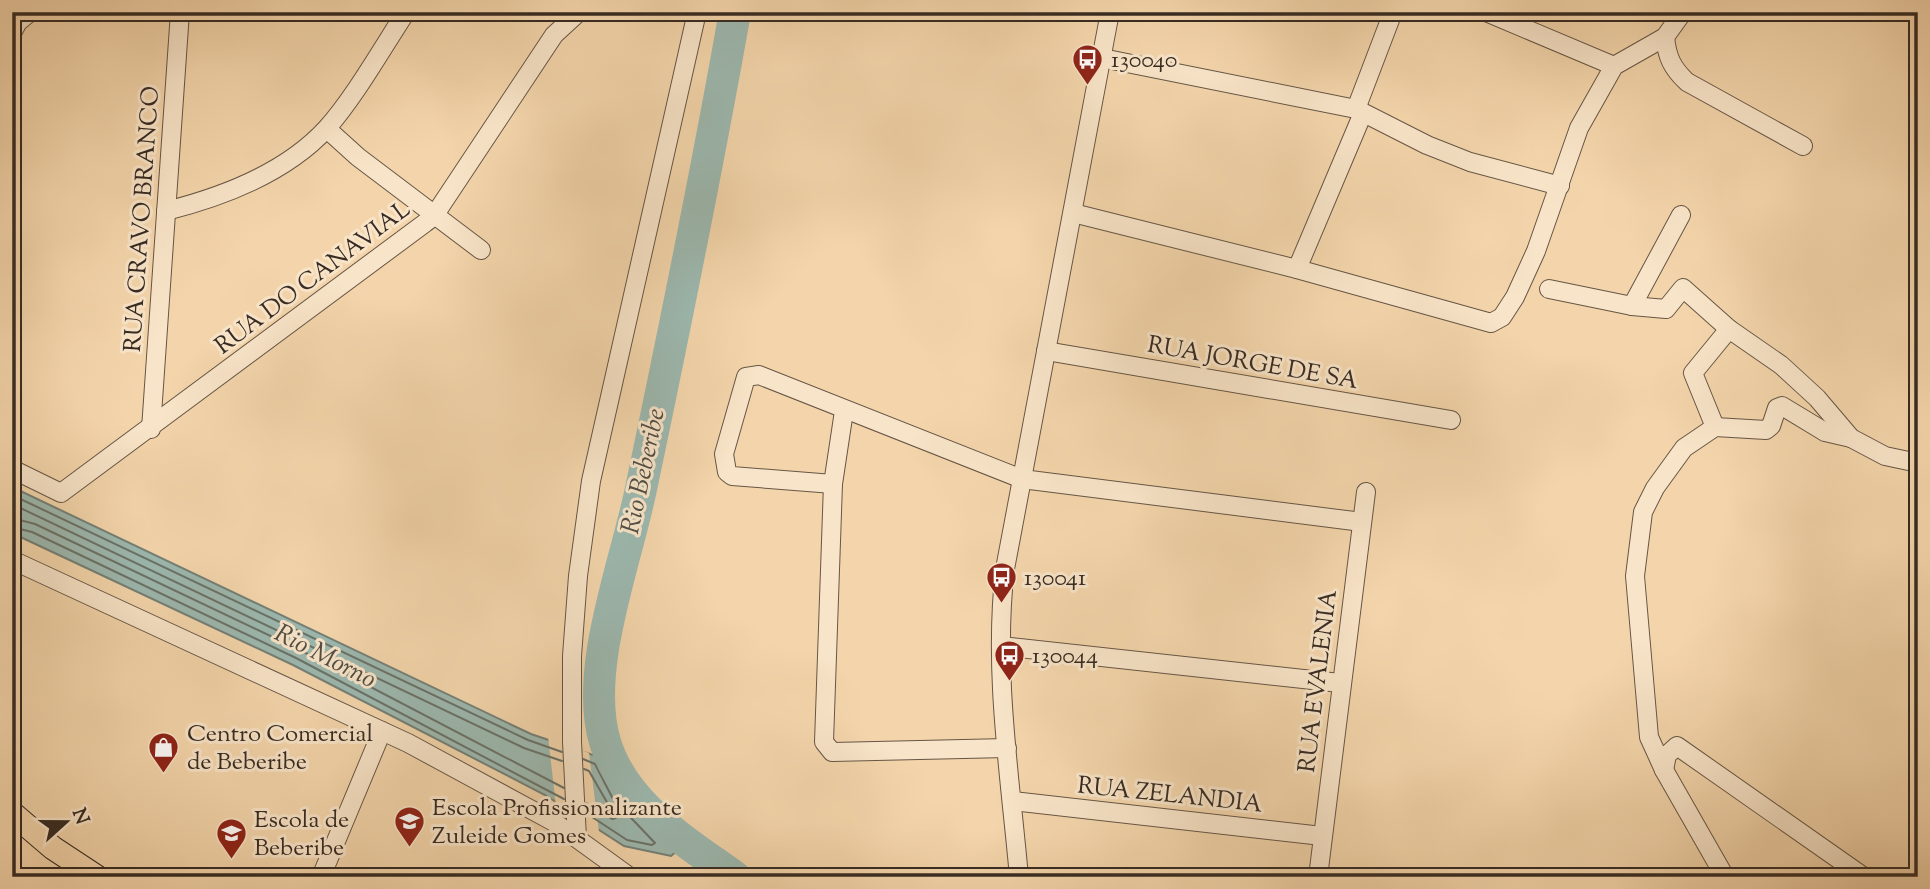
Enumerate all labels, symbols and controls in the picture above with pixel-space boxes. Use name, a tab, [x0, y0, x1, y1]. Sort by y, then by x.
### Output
bus stop icon: 130040	[1071, 42, 1105, 86]
place label: 130040	[1111, 44, 1177, 78]
street label: RUA CRAVO BRANCO	[117, 85, 169, 353]
street label: RUA DO CANAVIAL	[208, 194, 418, 364]
street label: RUA JORGE DE SA	[1145, 329, 1361, 399]
water label: Rio Beberibe	[613, 405, 676, 538]
bus stop icon: 130041	[984, 560, 1018, 604]
place label: 130041	[1024, 562, 1086, 596]
street label: RUA EVALENIA	[1291, 587, 1347, 775]
water label: Rio Morno	[268, 616, 382, 699]
bus stop icon: 130044	[992, 638, 1026, 682]
place label: 130044	[1032, 640, 1098, 674]
place label: Centro Comercial de Beberibe	[187, 718, 374, 780]
shop icon: Centro Comercial de Beberibe	[147, 730, 181, 774]
street label: RUA ZELANDIA	[1075, 769, 1265, 823]
north arrow	[32, 788, 102, 858]
place label: Escola Profissionalizante Zuleide Gomes	[432, 792, 682, 854]
place label: Escola de Beberibe	[254, 804, 349, 866]
school or university icon: Escola Profissionalizante Zuleide Gomes	[392, 804, 426, 848]
text: N	[64, 805, 95, 829]
school or university icon: Escola de Beberibe	[214, 816, 248, 860]

